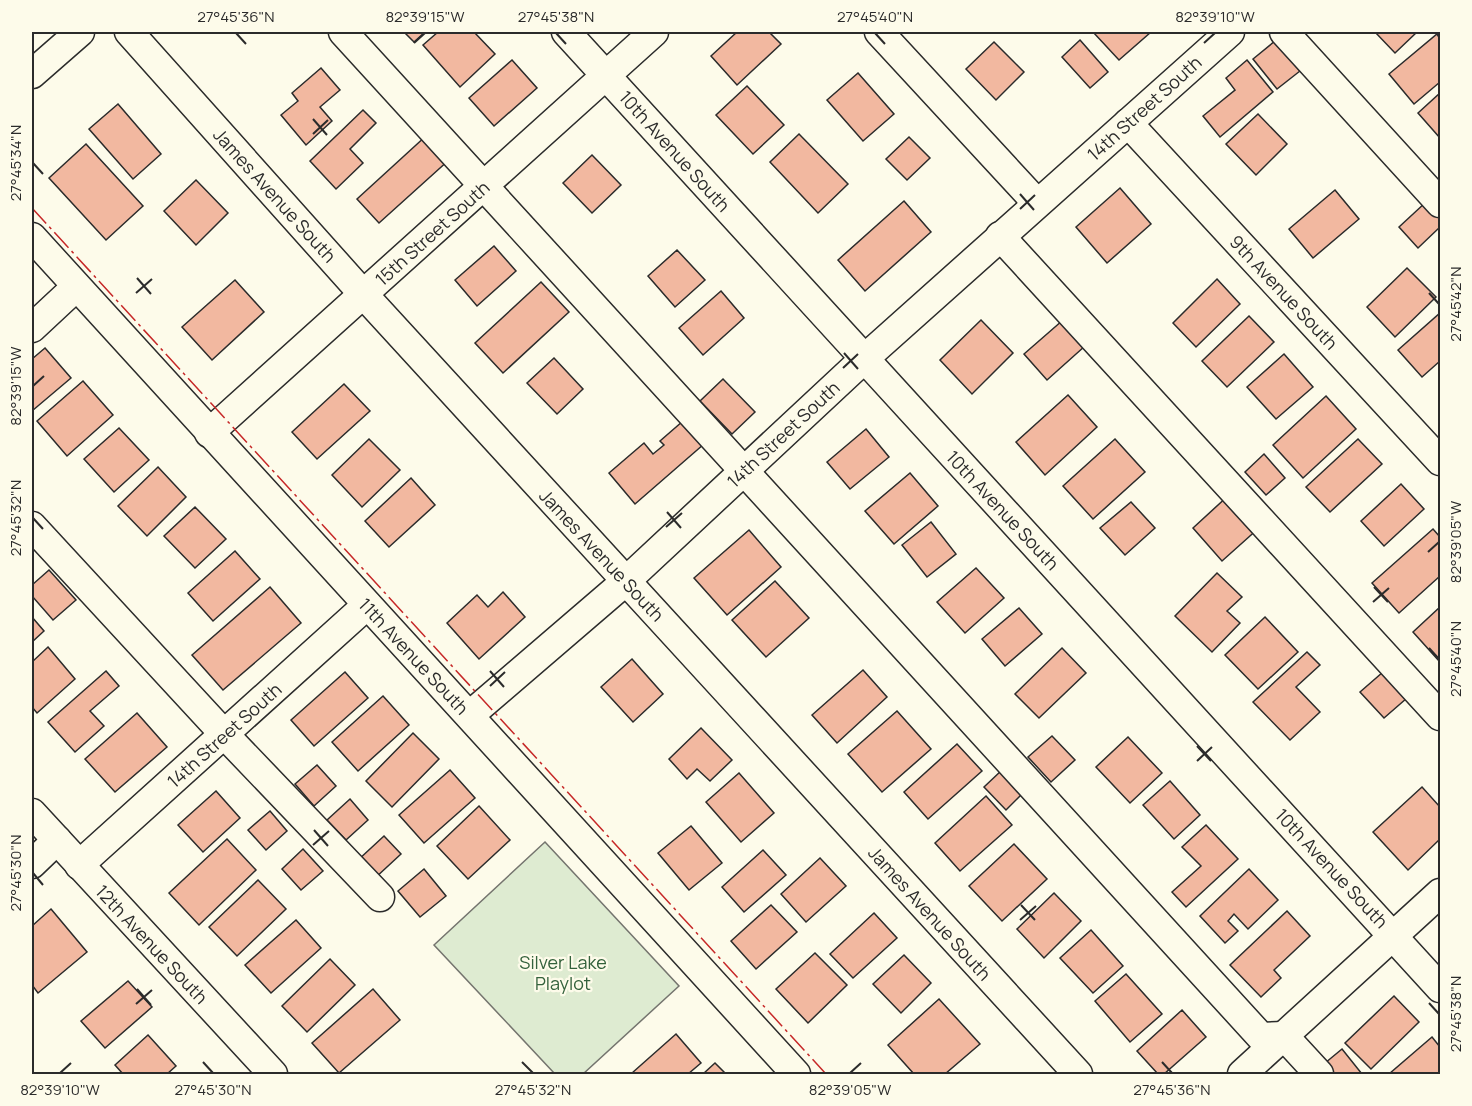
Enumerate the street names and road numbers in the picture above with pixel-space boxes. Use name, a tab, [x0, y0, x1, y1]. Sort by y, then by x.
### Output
street label: 14th Street South	[1082, 50, 1206, 166]
street label: 10th Avenue South	[614, 85, 736, 217]
street label: James Avenue South	[208, 123, 342, 267]
street label: 15th Street South	[370, 175, 494, 291]
street label: 9th Avenue South	[1225, 230, 1343, 354]
street label: 14th Street South	[721, 375, 845, 493]
street label: 10th Avenue South	[941, 445, 1065, 575]
street label: James Avenue South	[534, 484, 670, 626]
street label: 11th Avenue South	[354, 593, 474, 719]
street label: 14th Street South	[162, 677, 286, 793]
street label: 10th Avenue South	[1270, 803, 1394, 933]
street label: James Avenue South	[863, 841, 997, 985]
street label: 12th Avenue South	[91, 879, 213, 1009]

